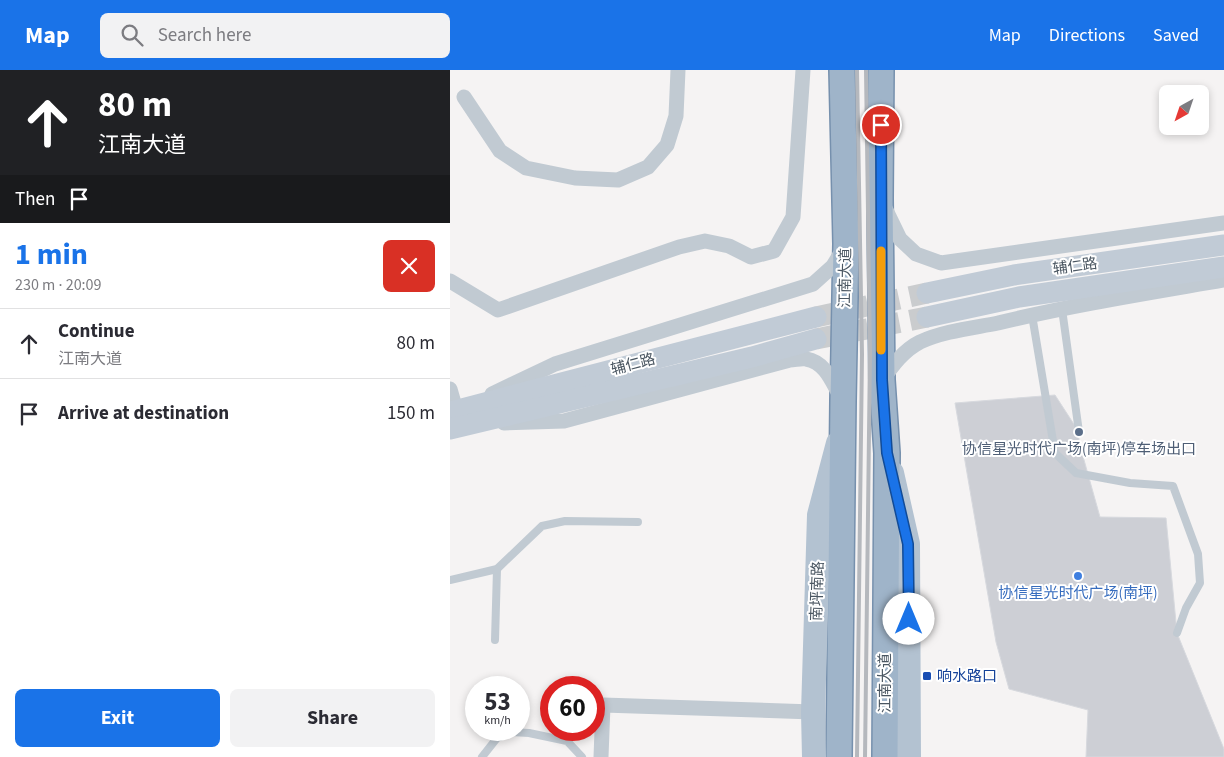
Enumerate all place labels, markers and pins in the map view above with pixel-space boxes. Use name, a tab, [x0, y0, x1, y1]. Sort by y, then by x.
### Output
pin	[860, 104, 902, 146]
marker: 协信星光时代广场(南坪)停车场出口	[1073, 426, 1085, 438]
place label: 协信星光时代广场(南坪)停车场出口	[962, 439, 1196, 460]
marker: 协信星光时代广场(南坪)	[1072, 570, 1084, 582]
place label: 协信星光时代广场(南坪)	[998, 583, 1158, 604]
place label: 响水路口	[937, 666, 997, 687]
marker: 响水路口	[921, 670, 933, 682]

